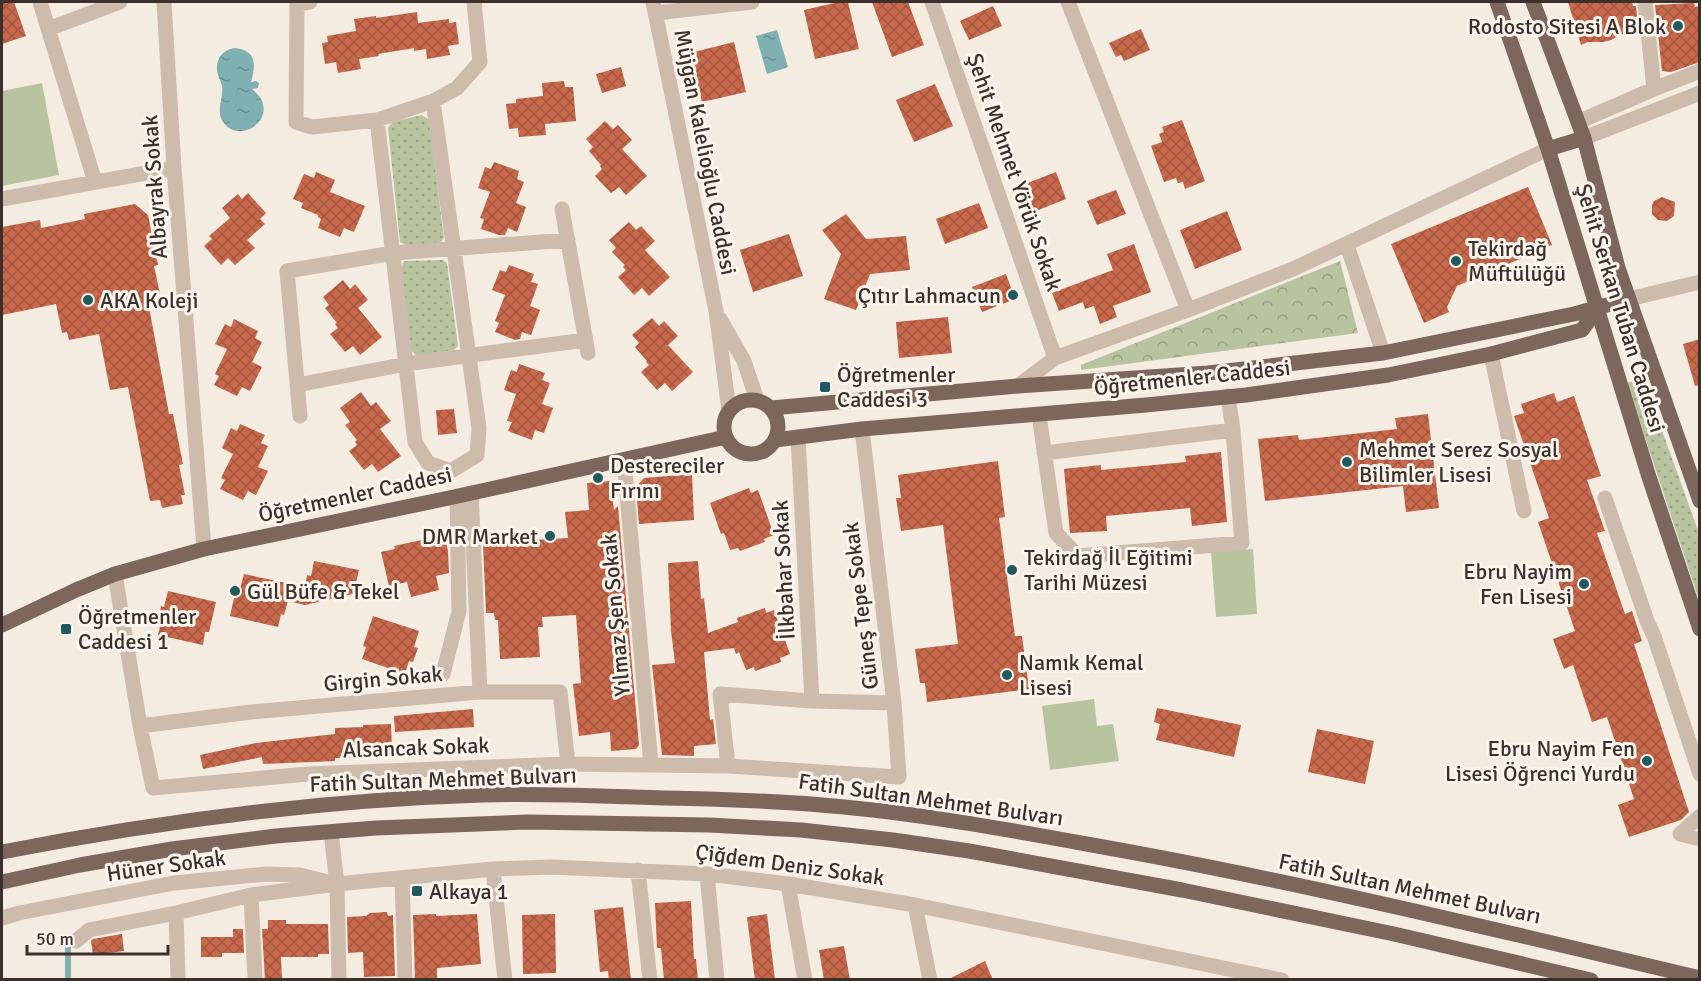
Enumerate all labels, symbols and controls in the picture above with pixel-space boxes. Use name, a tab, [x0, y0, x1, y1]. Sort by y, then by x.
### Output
place label: Rodosto Sitesi A Blok	[1468, 13, 1666, 40]
marker: Rodosto Sitesi A Blok	[1671, 19, 1685, 33]
street label: Müjgan Kalelioğlu Caddesi	[668, 27, 743, 277]
street label: Şehit Mehmet Yörük Sokak	[961, 50, 1068, 295]
street label: Albayrak Sokak	[136, 114, 173, 260]
street label: Şehit Serkan Tuban Caddesi	[1570, 180, 1671, 436]
place label: Tekirdağ Müftülüğü	[1468, 235, 1566, 287]
marker: Tekirdağ Müftülüğü	[1449, 254, 1463, 268]
place label: Çıtır Lahmacun	[858, 282, 1001, 309]
place label: AKA Koleji	[100, 287, 198, 314]
marker: Çıtır Lahmacun	[1006, 288, 1020, 302]
marker: AKA Koleji	[81, 293, 95, 307]
street label: Öğretmenler Caddesi	[1092, 354, 1292, 401]
place label: Öğretmenler Caddesi 3	[837, 361, 955, 413]
marker: Öğretmenler Caddesi 3	[818, 380, 832, 394]
place label: Mehmet Serez Sosyal Bilimler Lisesi	[1359, 436, 1558, 488]
place label: Destereciler Fırını	[610, 452, 724, 504]
marker: Mehmet Serez Sosyal Bilimler Lisesi	[1340, 455, 1354, 469]
street label: Öğretmenler Caddesi	[256, 461, 454, 528]
marker: Destereciler Fırını	[591, 471, 605, 485]
street label: İlkbahar Sokak	[766, 500, 801, 640]
street label: Güneş Tepe Sokak	[837, 521, 884, 691]
place label: DMR Market	[422, 523, 538, 550]
marker: DMR Market	[543, 529, 557, 543]
street label: Yılmaz Şen Sokak	[595, 532, 636, 697]
place label: Tekirdağ İl Eğitimi Tarihi Müzesi	[1024, 544, 1193, 596]
place label: Ebru Nayim Fen Lisesi	[1463, 558, 1572, 610]
marker: Tekirdağ İl Eğitimi Tarihi Müzesi	[1005, 563, 1019, 577]
marker: Ebru Nayim Fen Lisesi	[1577, 577, 1591, 591]
place label: Gül Büfe & Tekel	[247, 578, 399, 605]
marker: Gül Büfe & Tekel	[228, 584, 242, 598]
place label: Öğretmenler Caddesi 1	[78, 603, 196, 655]
marker: Öğretmenler Caddesi 1	[59, 622, 73, 636]
place label: Namık Kemal Lisesi	[1019, 649, 1143, 701]
street label: Girgin Sokak	[322, 660, 444, 697]
marker: Namık Kemal Lisesi	[1000, 668, 1014, 682]
street label: Alsancak Sokak	[342, 731, 490, 764]
place label: Ebru Nayim Fen Lisesi Öğrenci Yurdu	[1445, 735, 1635, 787]
marker: Ebru Nayim Fen Lisesi Öğrenci Yurdu	[1640, 754, 1654, 768]
street label: Fatih Sultan Mehmet Bulvarı	[309, 761, 577, 798]
street label: Fatih Sultan Mehmet Bulvarı	[797, 768, 1065, 831]
street label: Çiğdem Deniz Sokak	[694, 838, 886, 891]
street label: Hüner Sokak	[105, 844, 227, 887]
street label: Fatih Sultan Mehmet Bulvarı	[1276, 847, 1543, 929]
place label: Alkaya 1	[429, 878, 509, 905]
marker: Alkaya 1	[410, 884, 424, 898]
scale bar	[27, 918, 168, 956]
text: 50 m	[36, 928, 74, 950]

